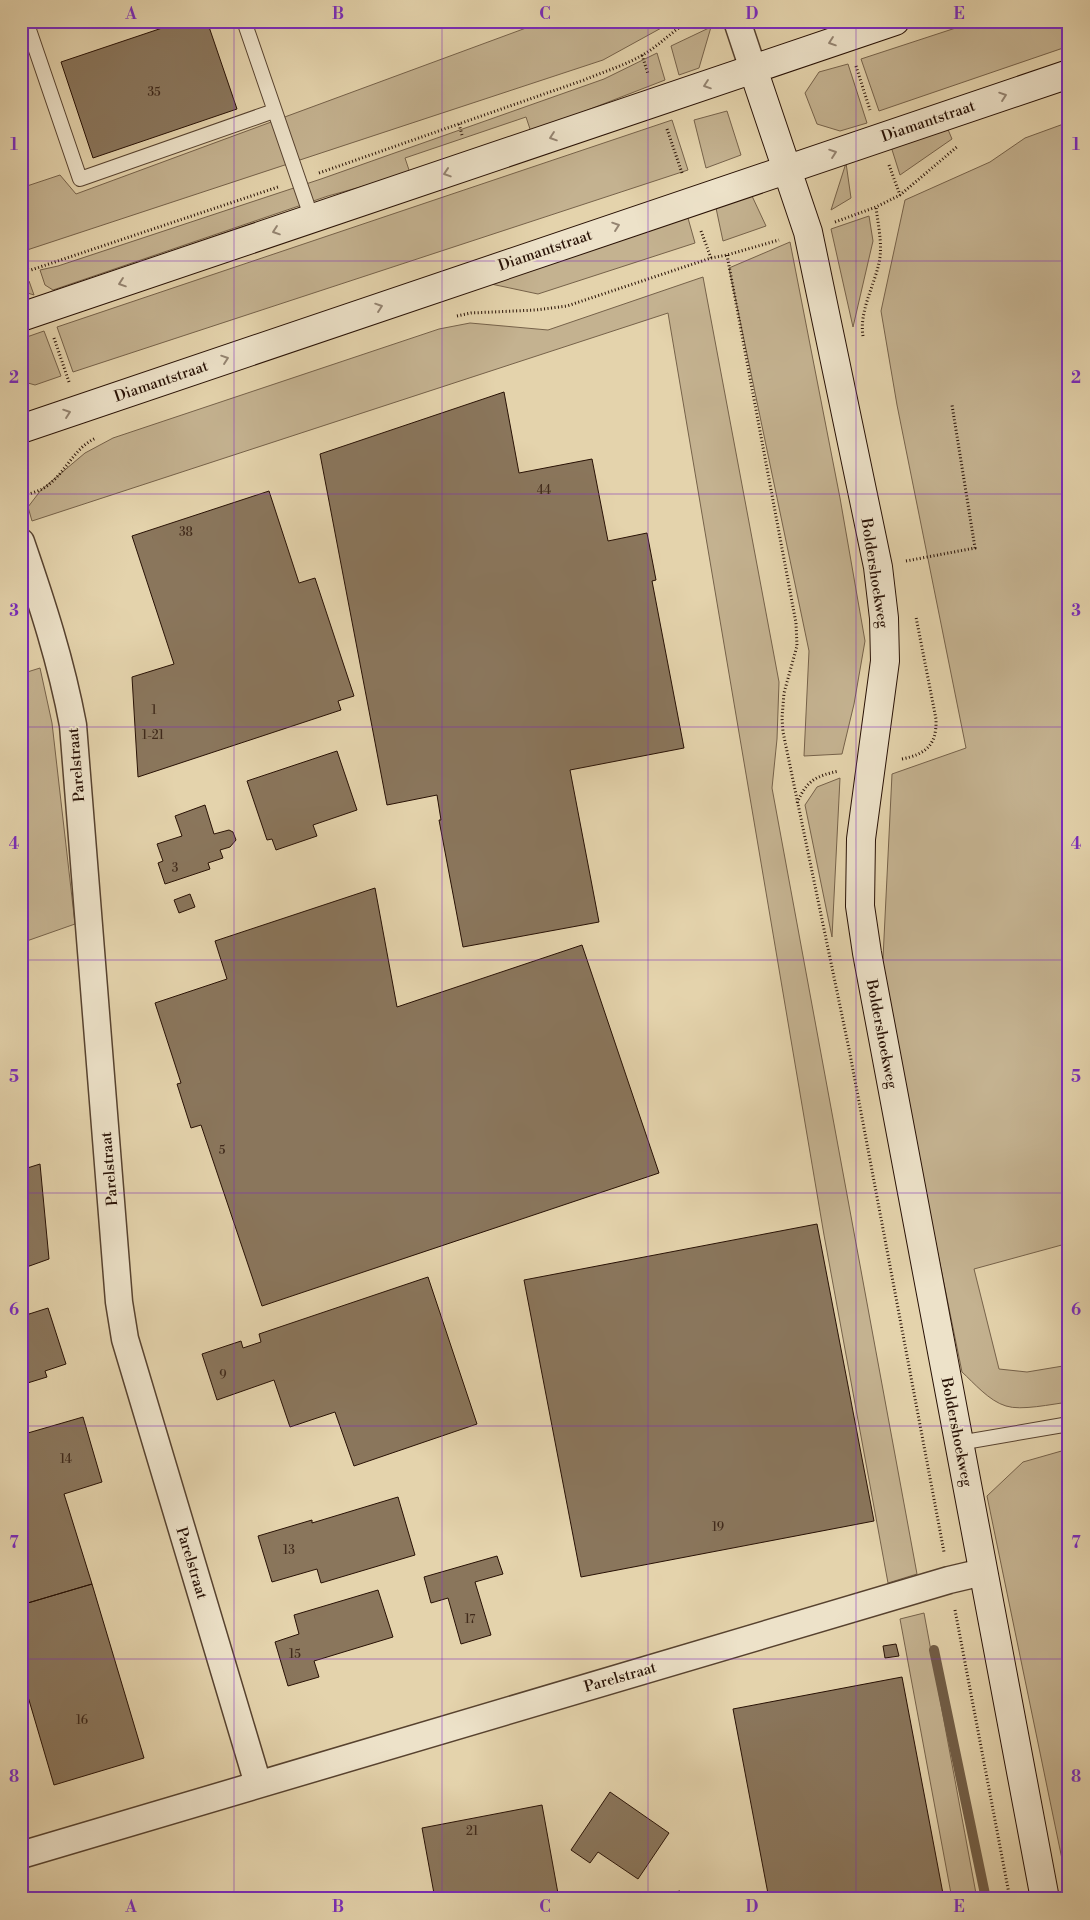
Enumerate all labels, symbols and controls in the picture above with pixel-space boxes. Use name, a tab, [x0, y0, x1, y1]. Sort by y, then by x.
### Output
text: A	[124, 4, 137, 24]
text: B	[332, 4, 344, 24]
text: C	[539, 4, 551, 24]
text: D	[746, 4, 759, 24]
text: E	[953, 4, 965, 24]
one-way arrow	[828, 36, 837, 46]
one-way arrow	[703, 79, 712, 89]
house number: 35	[147, 85, 161, 100]
one-way arrow	[999, 92, 1007, 102]
street label: Diamantstraat	[879, 96, 978, 146]
one-way arrow	[549, 131, 558, 141]
text: 1	[10, 135, 18, 155]
text: 1	[1072, 135, 1080, 155]
one-way arrow	[828, 149, 837, 159]
one-way arrow	[443, 167, 451, 177]
one-way arrow	[611, 222, 619, 232]
one-way arrow	[273, 225, 281, 235]
street label: Diamantstraat	[496, 225, 595, 275]
one-way arrow	[119, 277, 127, 287]
one-way arrow	[374, 303, 383, 313]
one-way arrow	[220, 355, 229, 365]
street label: Diamantstraat	[112, 356, 211, 406]
text: 2	[9, 368, 19, 388]
text: 2	[1071, 368, 1081, 388]
one-way arrow	[63, 409, 71, 419]
house number: 44	[537, 483, 551, 498]
street label: Boldershoekweg	[856, 516, 893, 630]
house number: 38	[179, 525, 193, 540]
text: 3	[9, 601, 19, 621]
text: 3	[1071, 601, 1081, 621]
house number: 1	[151, 703, 157, 718]
street label: Parelstraat	[64, 726, 89, 803]
house number: 1-21	[142, 728, 165, 743]
text: 4	[9, 834, 20, 854]
text: 4	[1071, 834, 1082, 854]
house number: 3	[172, 861, 179, 876]
street label: Boldershoekweg	[861, 977, 901, 1091]
text: 5	[9, 1067, 19, 1087]
text: 5	[1071, 1067, 1081, 1087]
street label: Parelstraat	[97, 1130, 122, 1207]
house number: 5	[219, 1143, 226, 1158]
text: 6	[9, 1300, 19, 1320]
text: 6	[1071, 1300, 1081, 1320]
house number: 9	[219, 1368, 227, 1383]
street label: Boldershoekweg	[936, 1375, 976, 1489]
house number: 14	[60, 1452, 72, 1467]
house number: 19	[712, 1520, 724, 1535]
street label: Parelstraat	[172, 1525, 212, 1602]
text: 7	[9, 1533, 19, 1553]
text: 7	[1071, 1533, 1081, 1553]
house number: 13	[283, 1543, 295, 1558]
house number: 17	[465, 1612, 475, 1627]
house number: 15	[289, 1647, 301, 1662]
street label: Parelstraat	[582, 1658, 659, 1697]
house number: 16	[76, 1713, 88, 1728]
text: 8	[9, 1767, 19, 1787]
text: 8	[1071, 1767, 1081, 1787]
house number: 21	[466, 1824, 479, 1839]
text: A	[124, 1897, 137, 1917]
text: B	[332, 1897, 344, 1917]
text: C	[539, 1897, 551, 1917]
text: D	[746, 1897, 759, 1917]
text: E	[953, 1897, 965, 1917]

